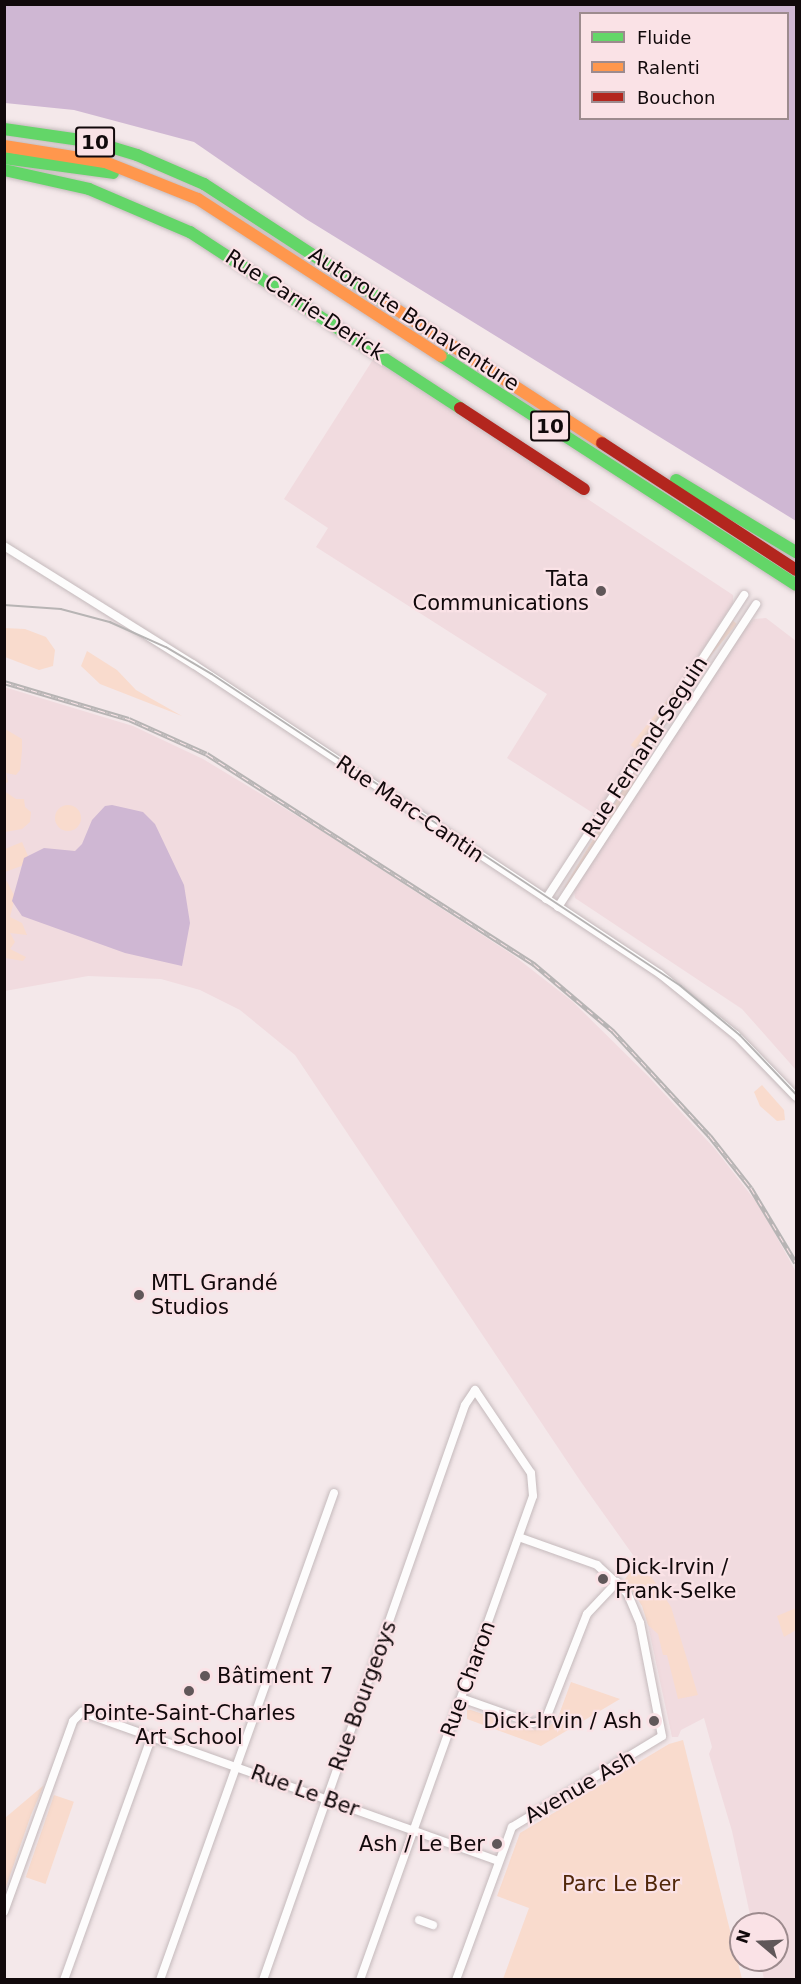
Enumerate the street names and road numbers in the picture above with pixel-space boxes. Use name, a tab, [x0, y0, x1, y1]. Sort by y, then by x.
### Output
road number: 10	[74, 125, 116, 159]
street label: Autoroute Bonaventure	[304, 242, 524, 396]
street label: Rue Carrie-Derick	[221, 244, 389, 366]
road number: 10	[529, 409, 571, 443]
street label: Rue Fernand-Seguin	[577, 652, 713, 842]
street label: Rue Marc-Cantin	[331, 750, 489, 868]
street label: Rue Charon	[435, 1617, 501, 1741]
street label: Rue Bourgeoys	[324, 1618, 402, 1774]
street label: Avenue Ash	[520, 1745, 640, 1829]
street label: Rue Le Ber	[247, 1760, 363, 1822]

